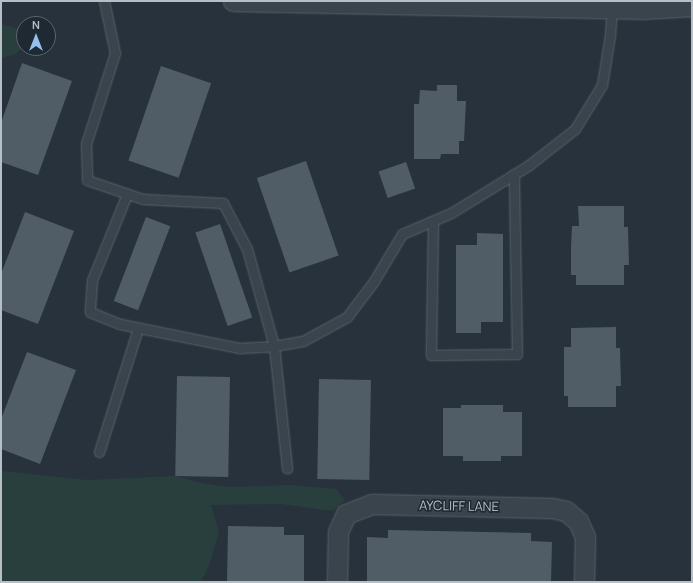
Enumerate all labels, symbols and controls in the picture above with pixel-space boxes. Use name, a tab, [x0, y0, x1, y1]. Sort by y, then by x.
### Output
north arrow	[16, 16, 56, 56]
text: N	[32, 17, 40, 32]
street label: AYCLIFF LANE	[419, 498, 499, 514]

